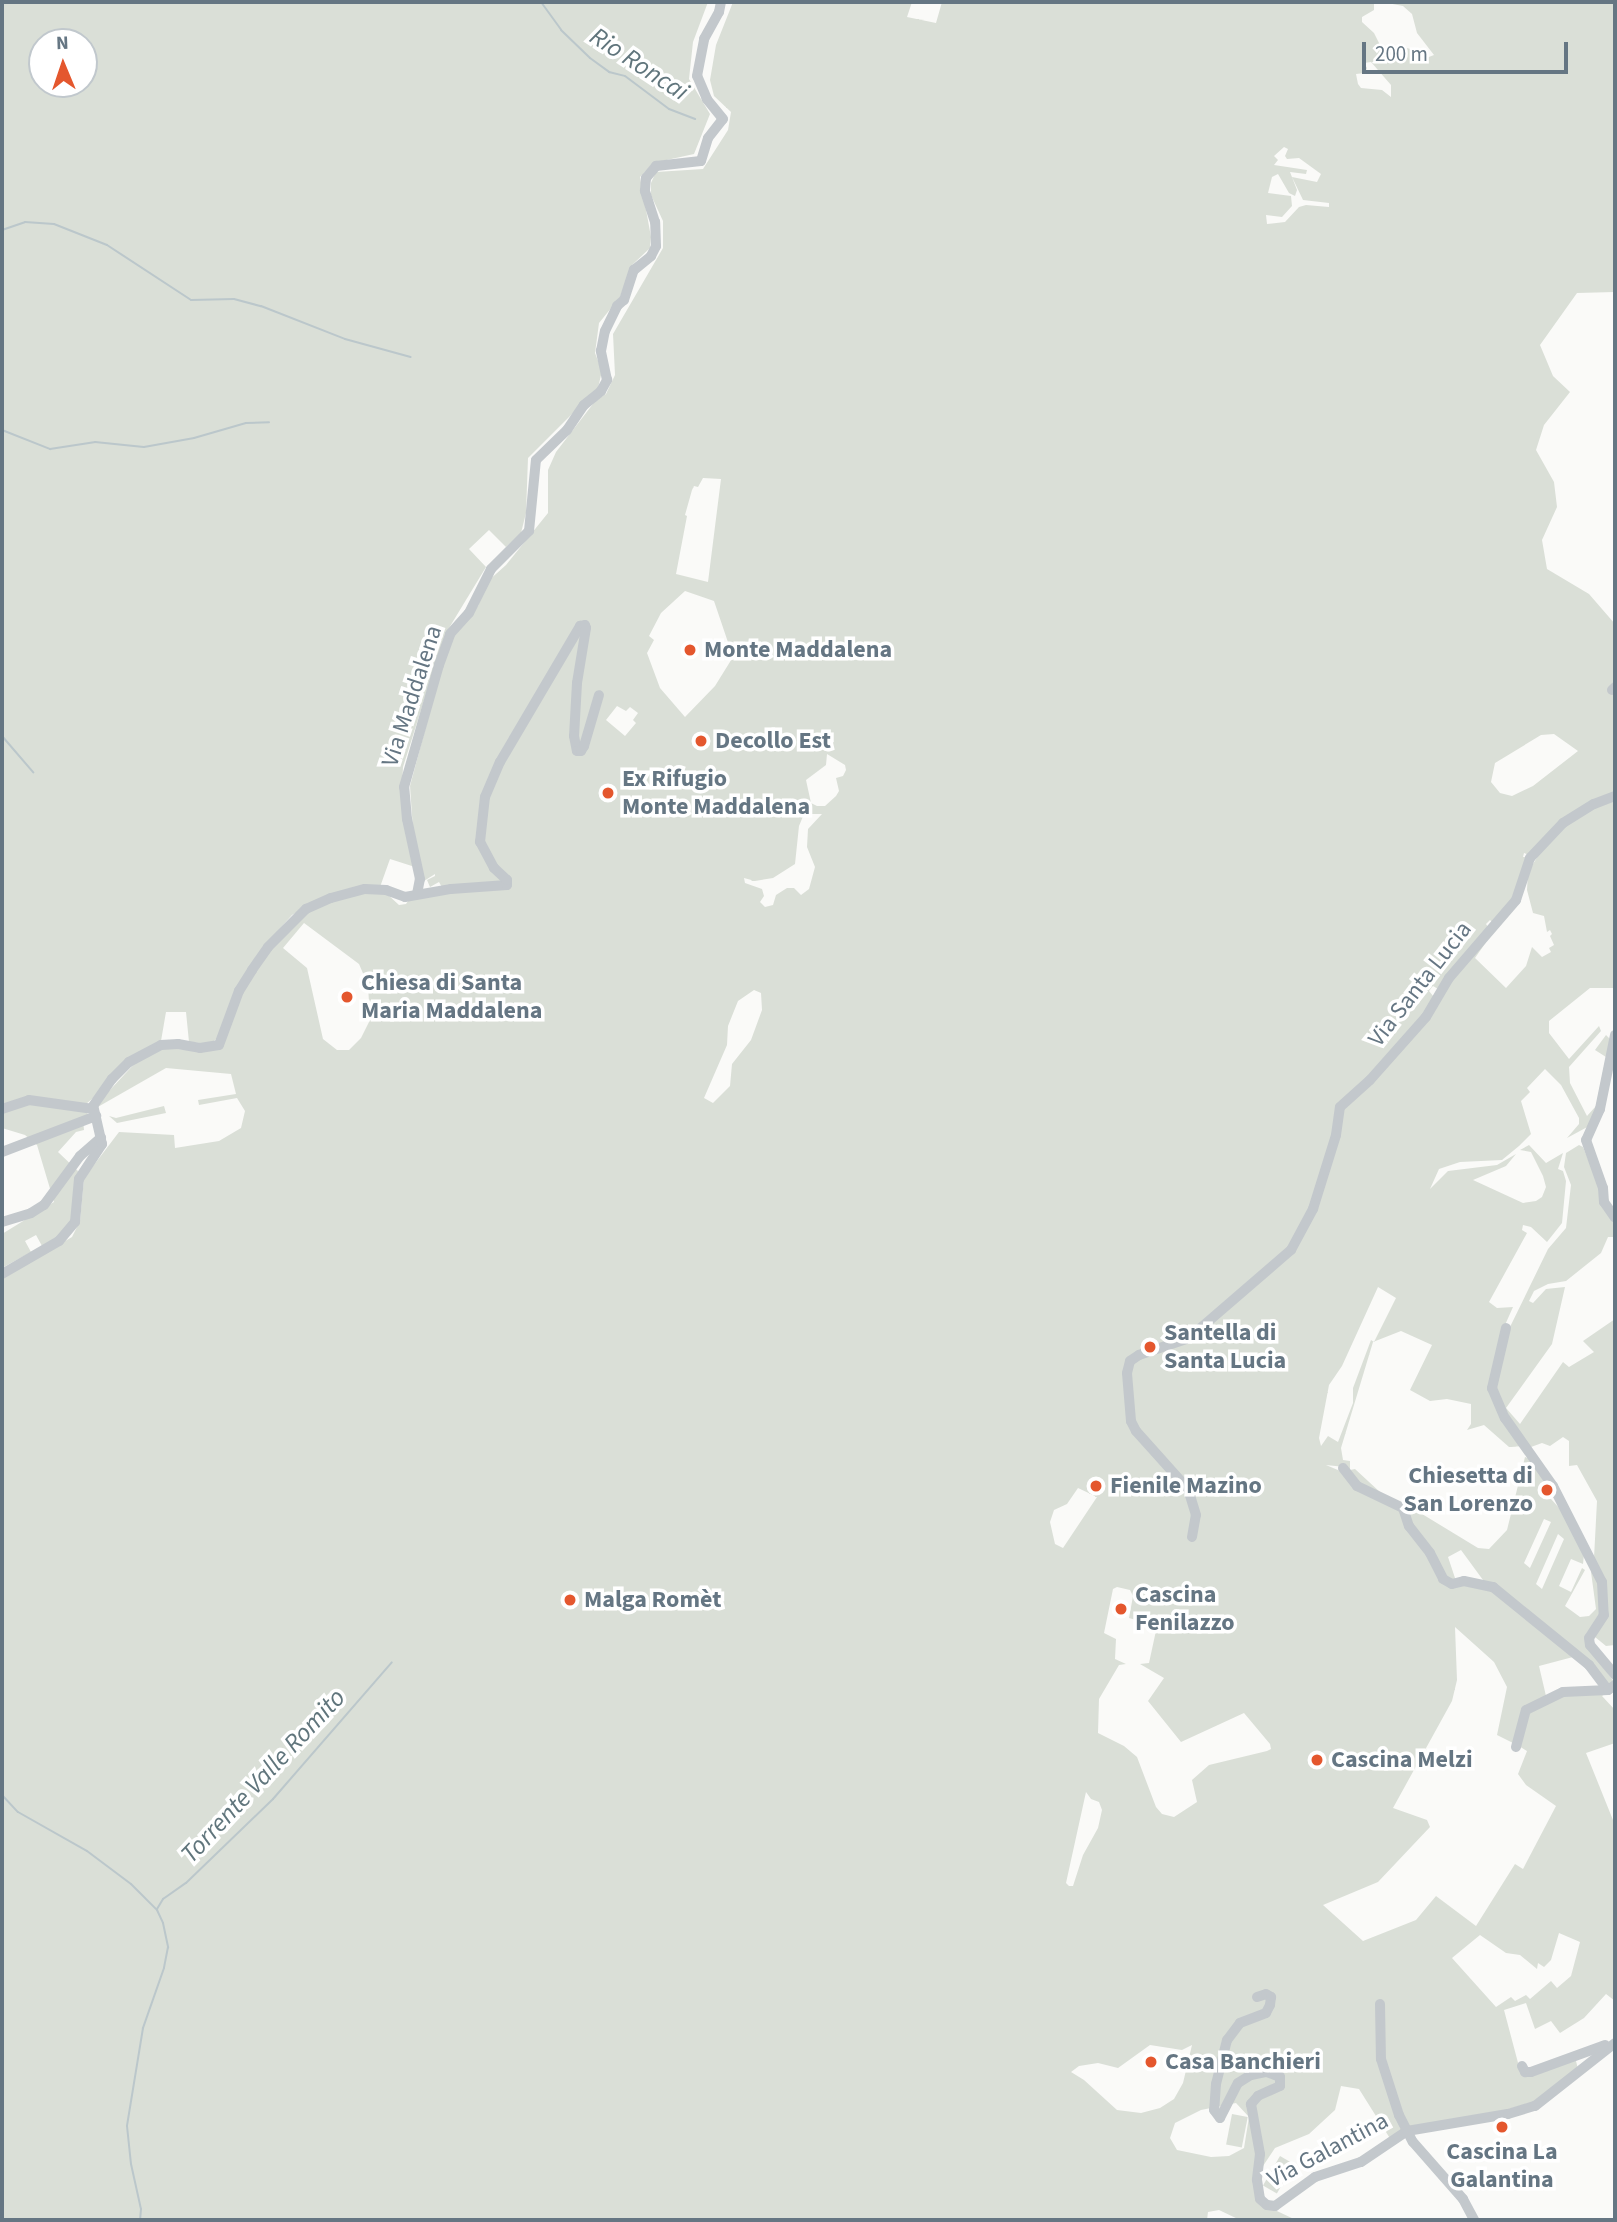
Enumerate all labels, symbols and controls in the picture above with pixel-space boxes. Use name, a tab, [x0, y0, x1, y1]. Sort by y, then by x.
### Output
water label: Rio Roncai	[584, 21, 694, 107]
north arrow	[28, 28, 98, 98]
scale bar	[1365, 28, 1572, 72]
text: N	[56, 30, 69, 57]
text: 200 m	[1375, 39, 1428, 69]
street label: Via Maddalena	[376, 622, 448, 770]
place label: Monte Maddalena	[704, 636, 892, 664]
marker: Monte Maddalena	[682, 642, 698, 658]
place label: Decollo Est	[715, 727, 831, 755]
marker: Decollo Est	[693, 733, 709, 749]
place label: Ex Rifugio Monte Maddalena	[622, 765, 810, 821]
marker: Ex Rifugio Monte Maddalena	[600, 785, 616, 801]
street label: Via Santa Lucia	[1362, 916, 1478, 1052]
place label: Chiesa di Santa Maria Maddalena	[361, 969, 542, 1025]
marker: Chiesa di Santa Maria Maddalena	[339, 989, 355, 1005]
place label: Santella di Santa Lucia	[1164, 1319, 1286, 1375]
marker: Santella di Santa Lucia	[1142, 1339, 1158, 1355]
place label: Chiesetta di San Lorenzo	[1403, 1462, 1533, 1518]
place label: Fienile Mazino	[1110, 1472, 1262, 1500]
marker: Fienile Mazino	[1088, 1478, 1104, 1494]
marker: Chiesetta di San Lorenzo	[1539, 1482, 1555, 1498]
place label: Cascina Fenilazzo	[1135, 1581, 1235, 1637]
place label: Malga Romèt	[584, 1586, 721, 1614]
marker: Malga Romèt	[562, 1592, 578, 1608]
marker: Cascina Fenilazzo	[1113, 1601, 1129, 1617]
water label: Torrente Valle Romito	[174, 1682, 352, 1870]
place label: Cascina Melzi	[1331, 1746, 1473, 1774]
marker: Cascina Melzi	[1309, 1752, 1325, 1768]
place label: Casa Banchieri	[1165, 2048, 1321, 2076]
marker: Casa Banchieri	[1143, 2054, 1159, 2070]
street label: Via Galantina	[1263, 2106, 1393, 2194]
marker: Cascina La Galantina	[1494, 2119, 1510, 2135]
place label: Cascina La Galantina	[1446, 2138, 1558, 2194]

